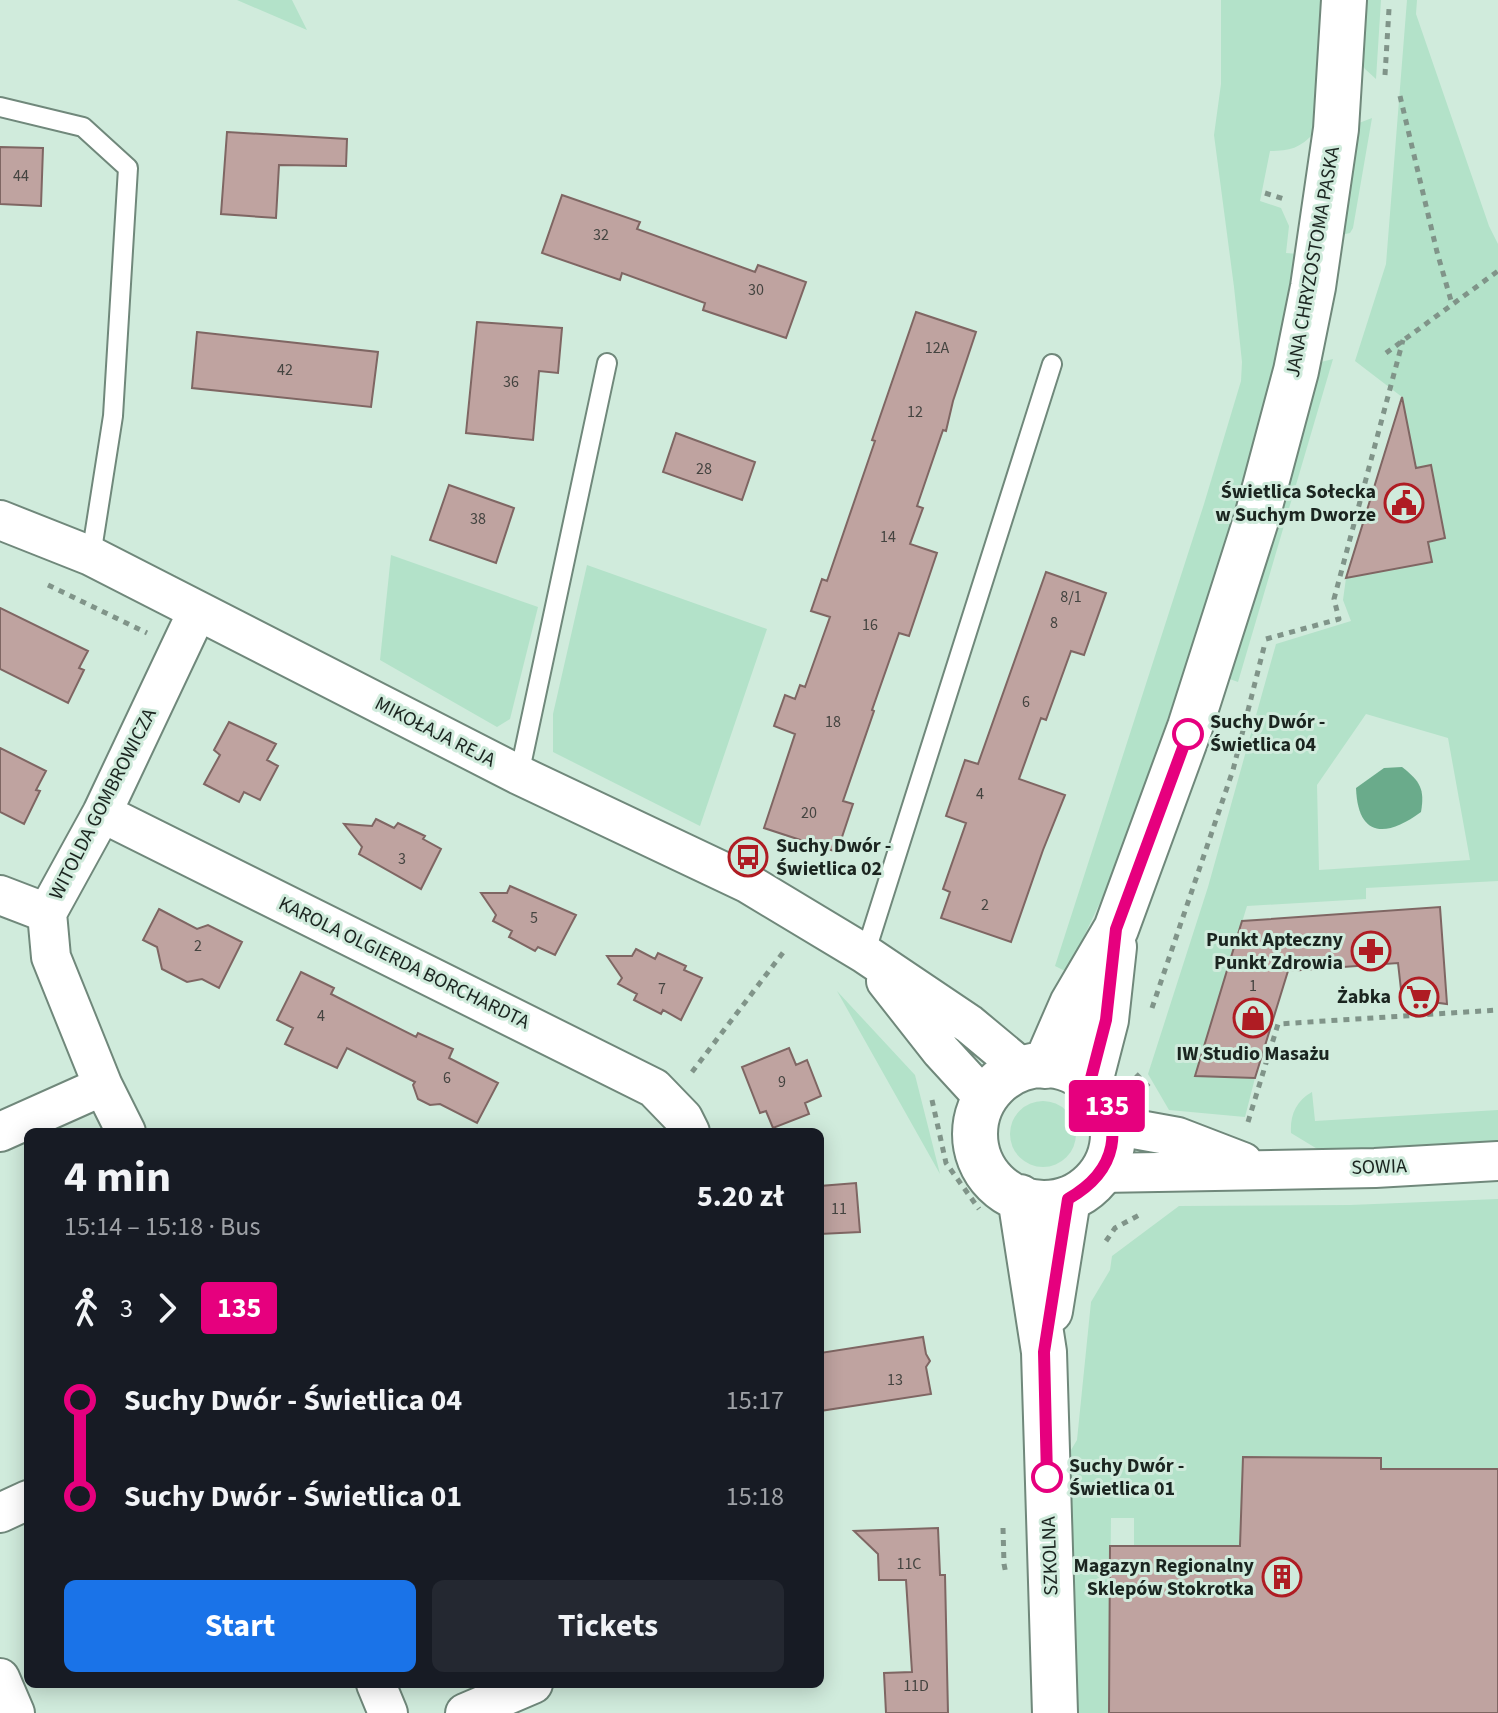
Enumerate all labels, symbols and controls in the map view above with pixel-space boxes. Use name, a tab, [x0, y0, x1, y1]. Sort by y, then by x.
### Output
street label: JANA CHRYZOSTOMA PASKA	[1279, 144, 1347, 380]
house number: 44	[13, 165, 29, 187]
house number: 32	[593, 224, 609, 246]
house number: 30	[748, 279, 764, 301]
house number: 12A	[925, 337, 950, 359]
house number: 42	[277, 359, 293, 381]
house number: 36	[503, 371, 519, 393]
house number: 12	[907, 401, 923, 423]
house number: 28	[696, 458, 712, 480]
place label: Świetlica Sołecka w Suchym Dworze	[1215, 478, 1376, 529]
public building icon: Świetlica Sołecka w Suchym Dworze	[1383, 482, 1425, 524]
house number: 38	[470, 508, 486, 530]
house number: 14	[880, 526, 896, 548]
house number: 8/1	[1060, 586, 1082, 608]
house number: 8	[1050, 612, 1058, 634]
house number: 16	[862, 614, 878, 636]
street label: MIKOŁAJA REJA	[370, 690, 500, 774]
house number: 6	[1022, 691, 1030, 713]
street label: WITOLDA GOMBROWICZA	[43, 703, 164, 905]
place label: Suchy Dwór - Świetlica 04	[1210, 708, 1325, 759]
house number: 18	[825, 711, 841, 733]
marker: Suchy Dwór - Świetlica 04	[1173, 719, 1203, 749]
house number: 4	[976, 783, 984, 805]
house number: 20	[801, 802, 817, 824]
place label: Suchy Dwór - Świetlica 02	[776, 832, 891, 883]
bus stop icon: Suchy Dwór - Świetlica 02	[727, 836, 769, 878]
house number: 3	[398, 848, 406, 870]
street label: KAROLA OLGIERDA BORCHARDTA	[274, 890, 534, 1036]
house number: 2	[981, 894, 989, 916]
house number: 5	[530, 907, 538, 929]
place label: Punkt Apteczny Punkt Zdrowia	[1206, 926, 1344, 977]
pharmacy icon: Punkt Apteczny Punkt Zdrowia	[1350, 930, 1392, 972]
house number: 2	[194, 935, 202, 957]
house number: 1	[1249, 975, 1257, 997]
supermarket icon: Żabka	[1398, 976, 1440, 1018]
house number: 7	[658, 978, 666, 1000]
place label: Żabka	[1337, 983, 1391, 1011]
shop icon: IW Studio Masażu	[1232, 997, 1274, 1039]
house number: 4	[317, 1005, 325, 1027]
place label: IW Studio Masażu	[1176, 1040, 1330, 1068]
house number: 6	[443, 1067, 451, 1089]
house number: 9	[778, 1071, 786, 1093]
line badge: 135	[1061, 1080, 1153, 1132]
text: 135	[1085, 1086, 1129, 1126]
text: 4 min	[64, 1146, 171, 1209]
street label: SOWIA	[1351, 1152, 1407, 1182]
text: 5.20 zł	[697, 1175, 784, 1218]
house number: 11	[831, 1198, 847, 1220]
text: 15:14 – 15:18 · Bus	[64, 1208, 260, 1245]
icon: walk	[64, 1286, 108, 1330]
icon: forward	[145, 1286, 189, 1330]
text: 135	[217, 1288, 261, 1328]
text: 3	[120, 1290, 133, 1327]
house number: 13	[887, 1369, 903, 1391]
text: Suchy Dwór - Świetlica 04	[124, 1379, 462, 1422]
text: 15:17	[726, 1382, 784, 1419]
place label: Suchy Dwór - Świetlica 01	[1069, 1452, 1184, 1503]
marker: Suchy Dwór - Świetlica 01	[1032, 1462, 1062, 1492]
text: Suchy Dwór - Świetlica 01	[124, 1475, 462, 1518]
text: 15:18	[726, 1478, 784, 1515]
street label: SZKOLNA	[1035, 1516, 1065, 1596]
place label: Magazyn Regionalny Sklepów Stokrotka	[1073, 1552, 1255, 1603]
house number: 11C	[896, 1553, 922, 1575]
building icon: Magazyn Regionalny Sklepów Stokrotka	[1261, 1556, 1303, 1598]
button: Start	[64, 1580, 416, 1672]
button: Tickets	[432, 1580, 784, 1672]
house number: 11D	[903, 1675, 929, 1697]

